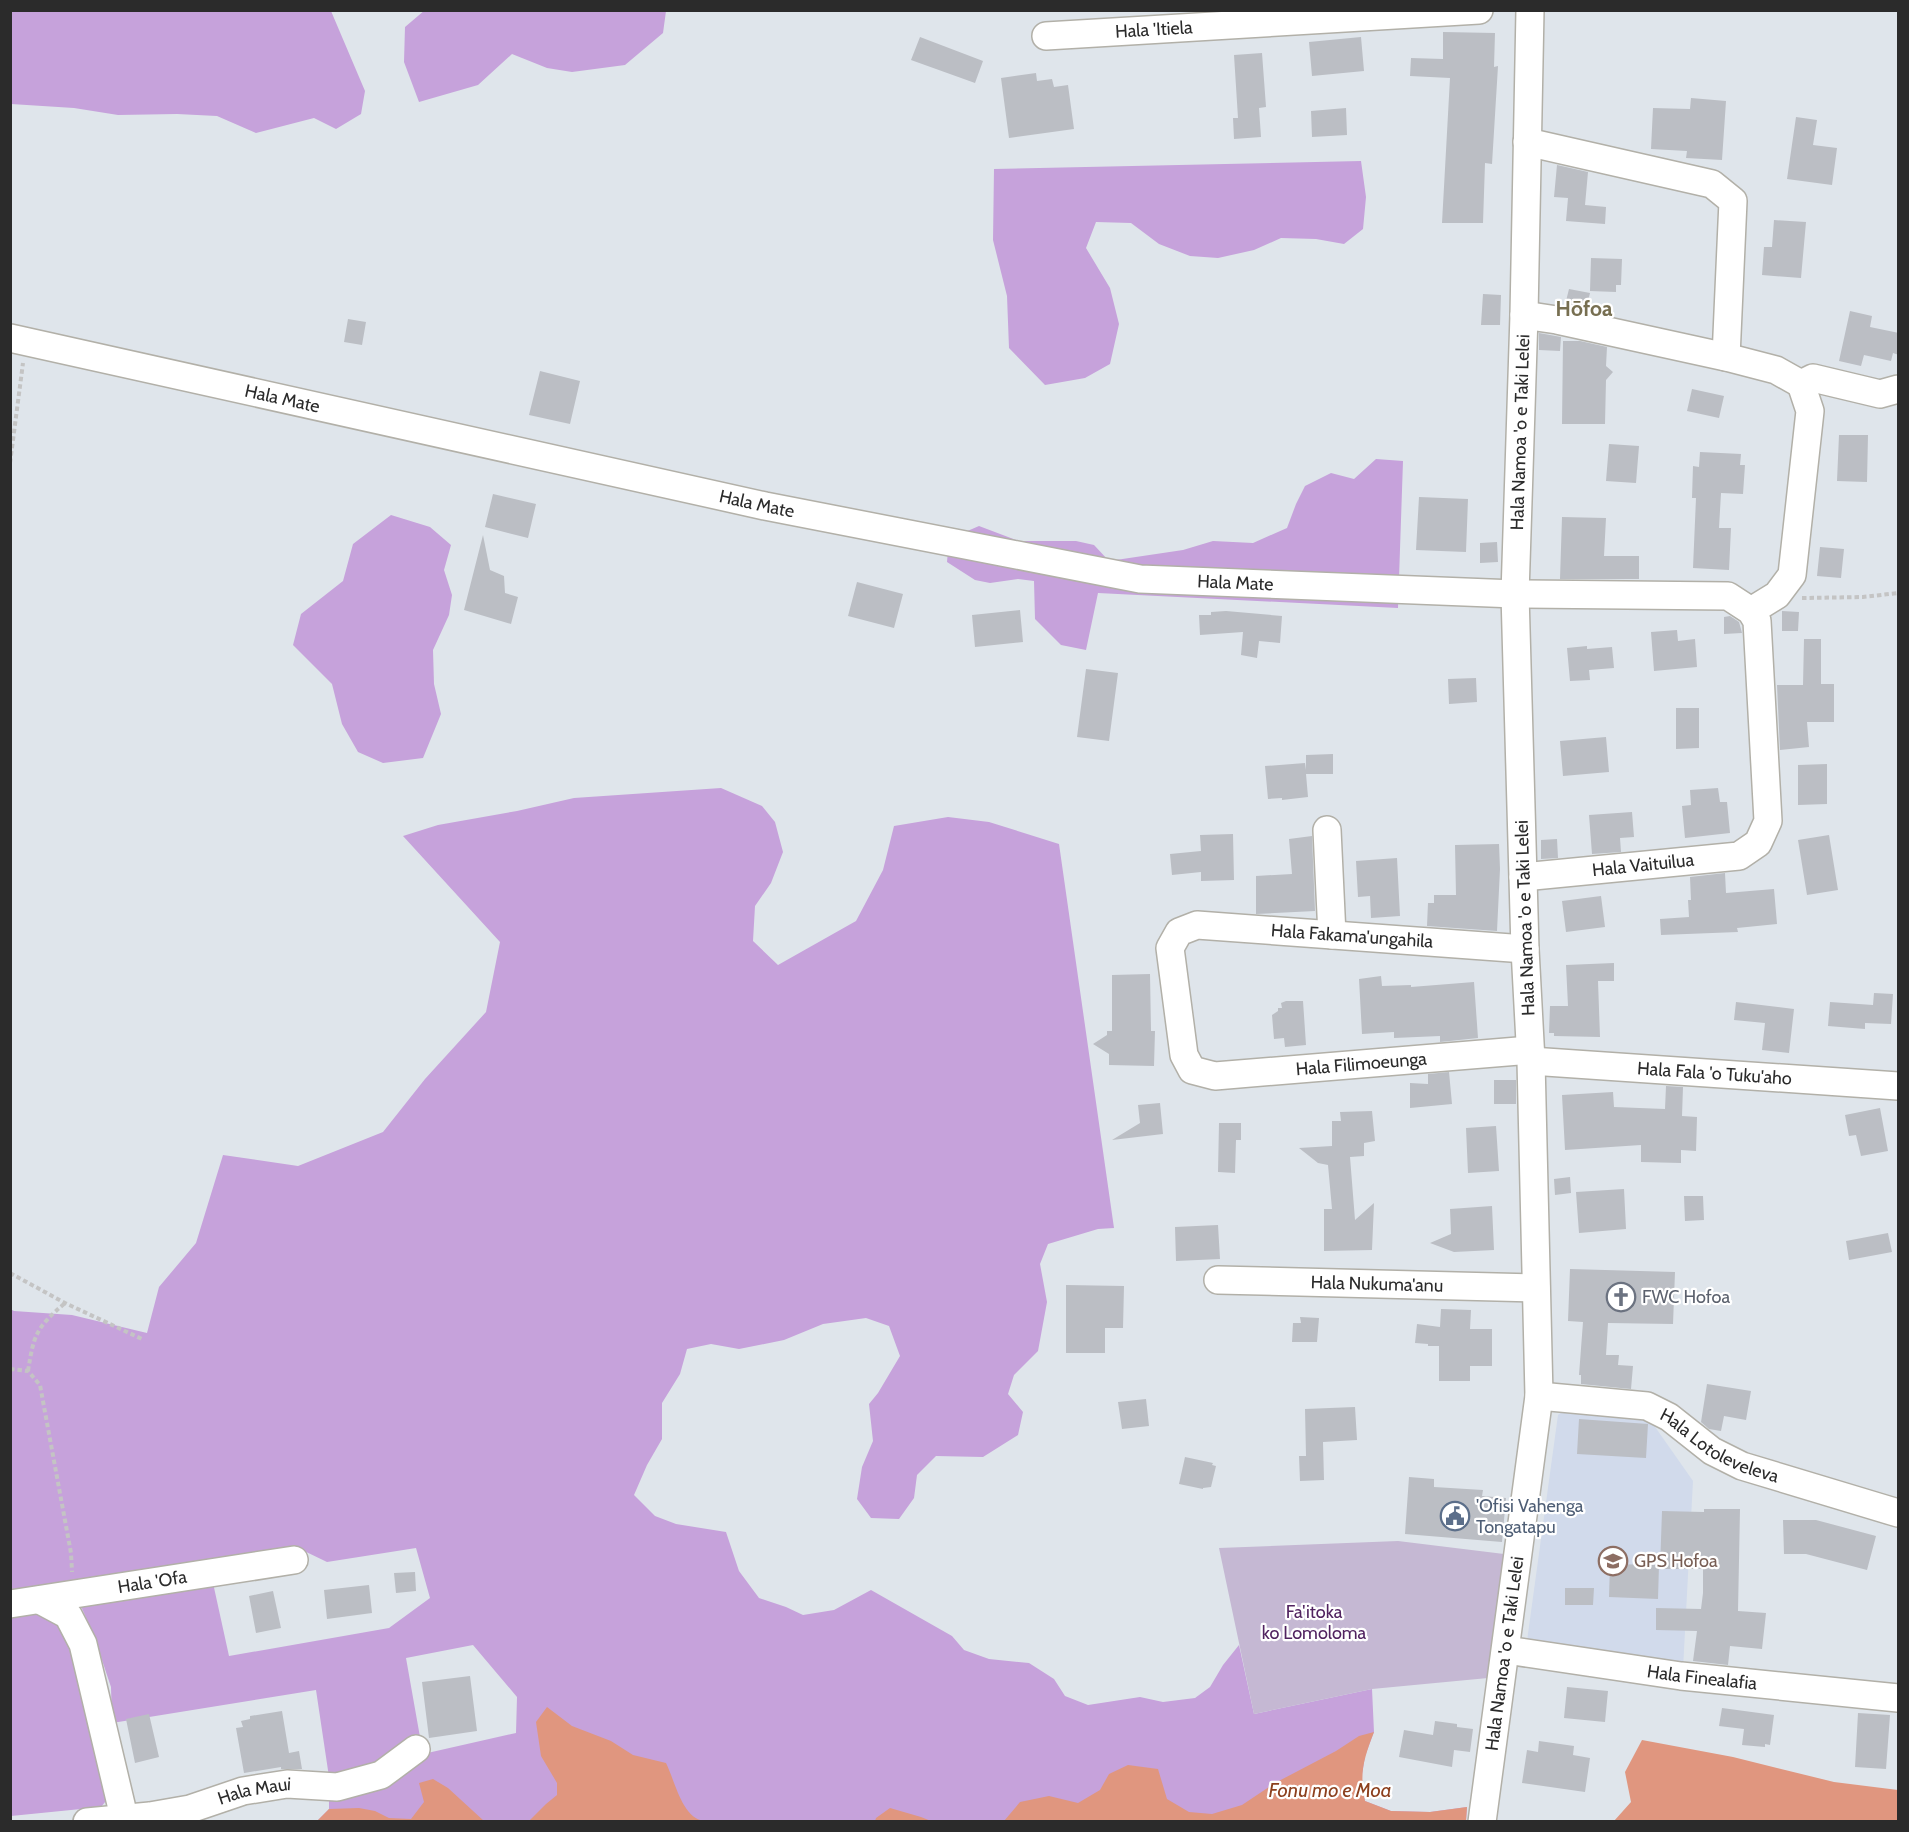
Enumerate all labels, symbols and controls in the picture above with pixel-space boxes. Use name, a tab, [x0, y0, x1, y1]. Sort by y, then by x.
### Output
street label: Hala 'Itiela	[1114, 16, 1194, 43]
district label: Hōfoa	[1556, 296, 1613, 321]
street label: Hala Namoa 'o e Taki Lelei	[1506, 334, 1534, 531]
street label: Hala Mate	[243, 380, 322, 418]
street label: Hala Mate	[717, 485, 796, 522]
street label: Hala Mate	[1197, 570, 1274, 595]
street label: Hala Namoa 'o e Taki Lelei	[1511, 820, 1539, 1016]
street label: Hala Vaituilua	[1591, 849, 1695, 881]
street label: Hala Fakama'ungahila	[1270, 919, 1434, 953]
street label: Hala Filimoeunga	[1295, 1048, 1428, 1080]
street label: Hala Fala 'o Tuku'aho	[1637, 1057, 1793, 1090]
street label: Hala Nukuma'anu	[1310, 1271, 1444, 1297]
church icon: FWC Hofoa	[1605, 1281, 1637, 1313]
place label: FWC Hofoa	[1642, 1286, 1730, 1308]
street label: Hala Lotoleveleva	[1657, 1403, 1782, 1488]
place label: 'Ofisi Vahenga Tongatapu	[1476, 1495, 1584, 1538]
public building icon: 'Ofisi Vahenga Tongatapu	[1439, 1500, 1471, 1532]
school or university icon: GPS Hofoa	[1597, 1545, 1629, 1577]
place label: GPS Hofoa	[1634, 1550, 1718, 1572]
street label: Hala Namoa 'o e Taki Lelei	[1481, 1555, 1528, 1752]
street label: Hala 'Ofa	[116, 1566, 189, 1598]
park label: Fa'itoka ko Lomoloma	[1262, 1601, 1367, 1644]
street label: Hala Finealafia	[1646, 1660, 1758, 1695]
street label: Hala Maui	[215, 1773, 292, 1810]
water label: Fonu mo e Moa	[1268, 1778, 1392, 1802]

